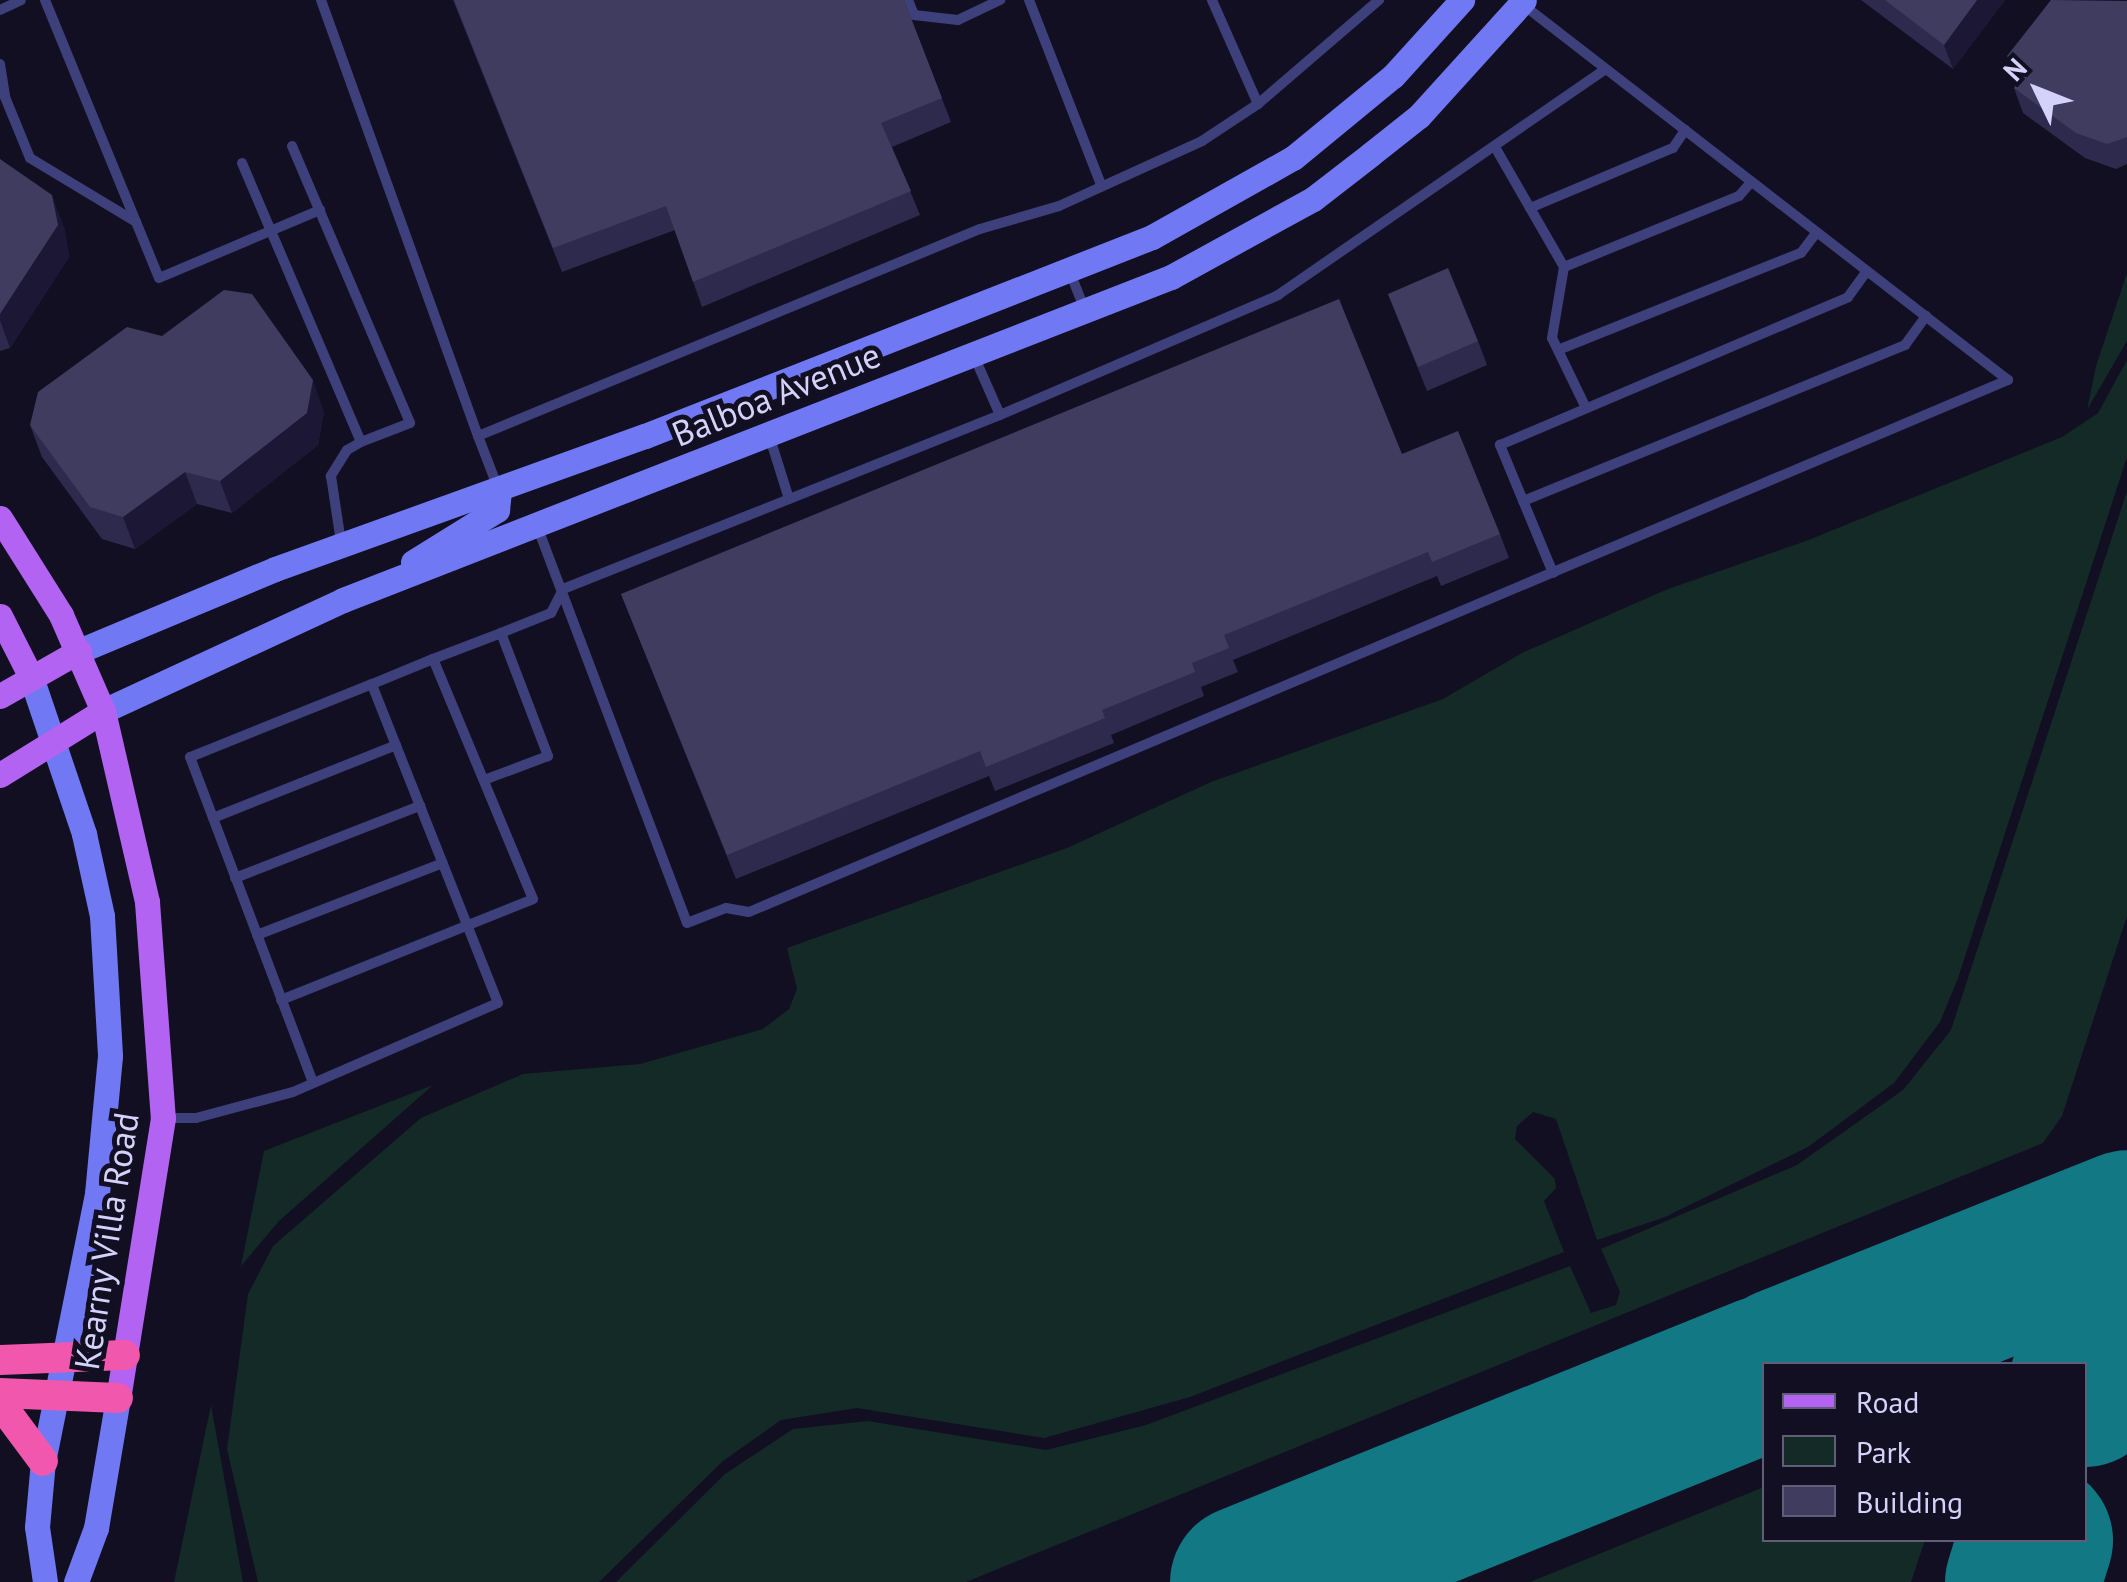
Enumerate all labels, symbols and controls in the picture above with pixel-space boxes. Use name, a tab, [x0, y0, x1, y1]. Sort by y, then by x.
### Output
north arrow	[1987, 40, 2087, 140]
text: N	[1995, 50, 2035, 89]
street label: Balboa Avenue	[665, 333, 887, 455]
street label: Kearny Villa Road	[65, 1108, 147, 1374]
legend	[1762, 1362, 2087, 1542]
text: Road	[1856, 1382, 1920, 1421]
text: Park	[1856, 1432, 1911, 1471]
text: Building	[1856, 1482, 1963, 1521]

